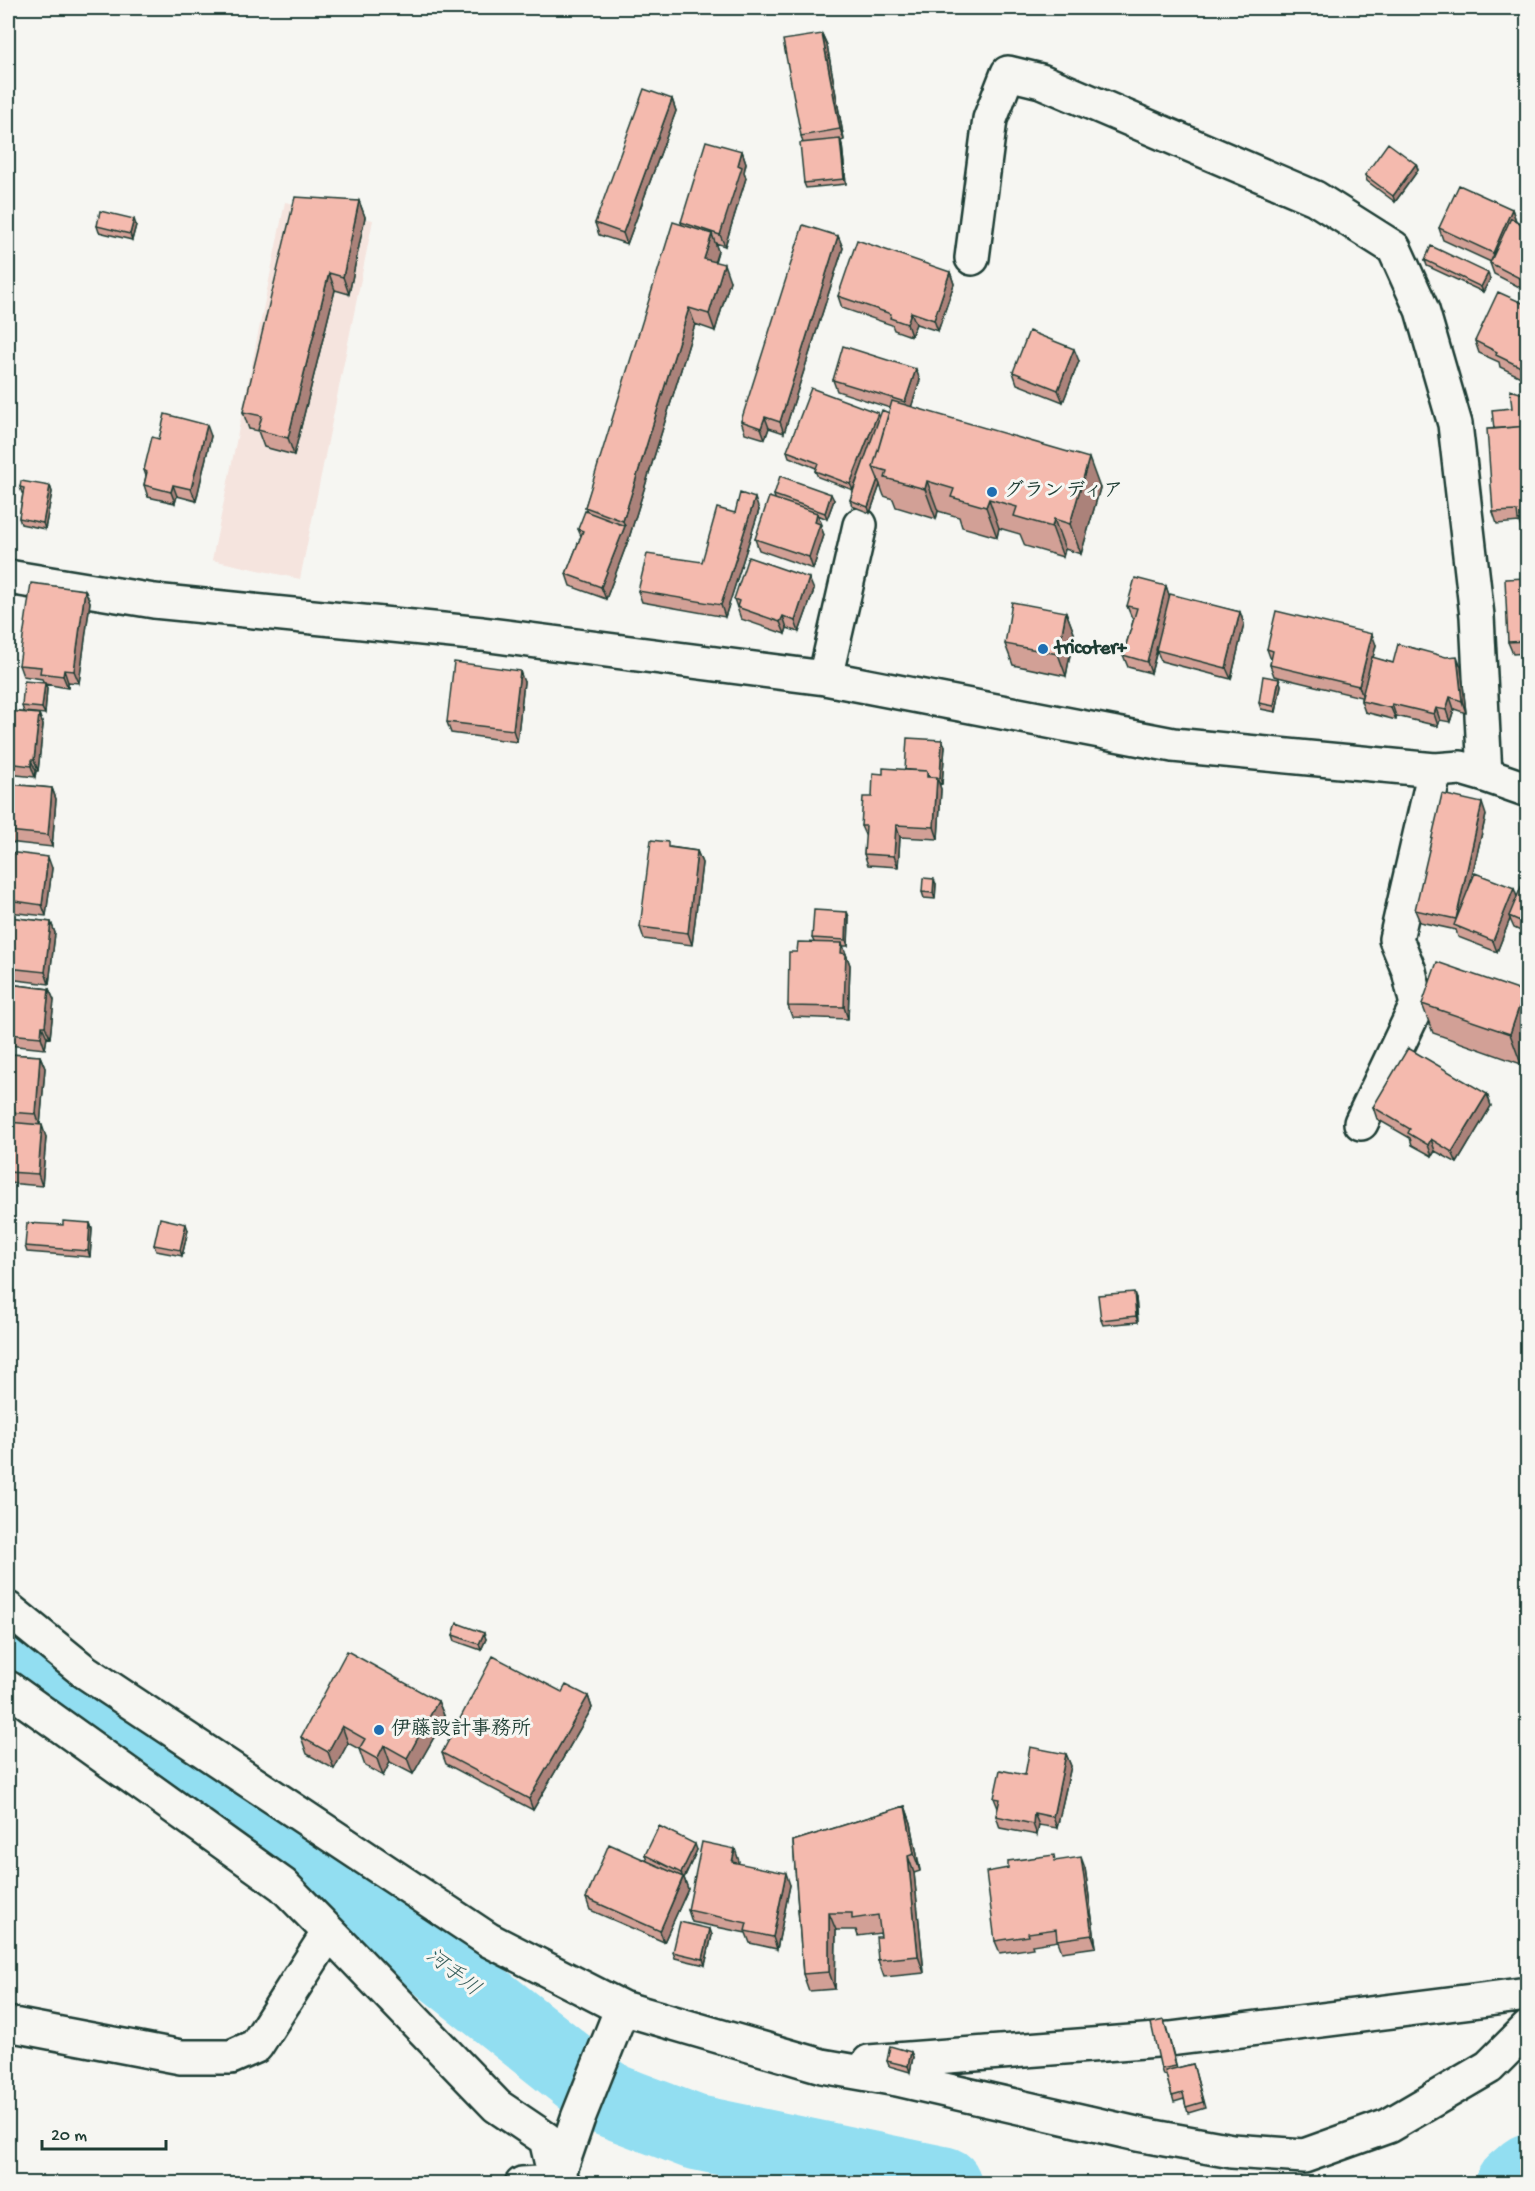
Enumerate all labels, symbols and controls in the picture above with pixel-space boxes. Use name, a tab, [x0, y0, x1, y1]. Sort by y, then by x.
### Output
place label: グランディア	[1004, 479, 1123, 504]
marker: グランディア	[985, 485, 999, 499]
place label: tricoter+	[1053, 638, 1127, 661]
marker: tricoter+	[1036, 642, 1050, 656]
place label: 伊藤設計事務所	[391, 1717, 531, 1742]
marker: 伊藤設計事務所	[372, 1723, 386, 1737]
water label: 河手川	[419, 1944, 485, 2003]
scale bar	[42, 2113, 166, 2151]
text: 20 m	[51, 2126, 87, 2147]

